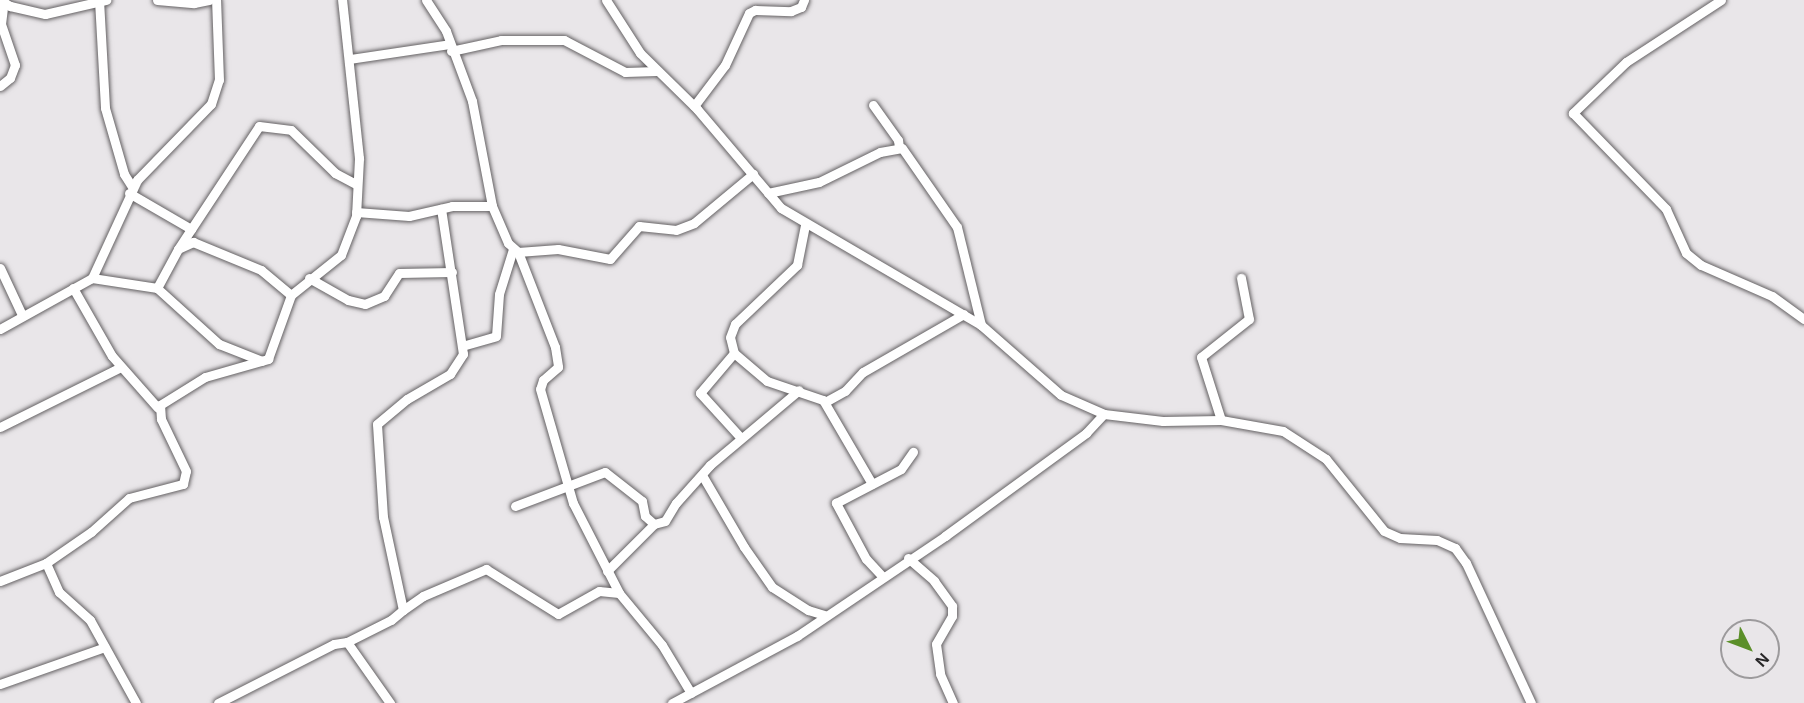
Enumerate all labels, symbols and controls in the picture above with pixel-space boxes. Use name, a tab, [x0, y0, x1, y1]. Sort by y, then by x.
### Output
north arrow	[1720, 619, 1780, 679]
text: N	[1752, 650, 1772, 670]

